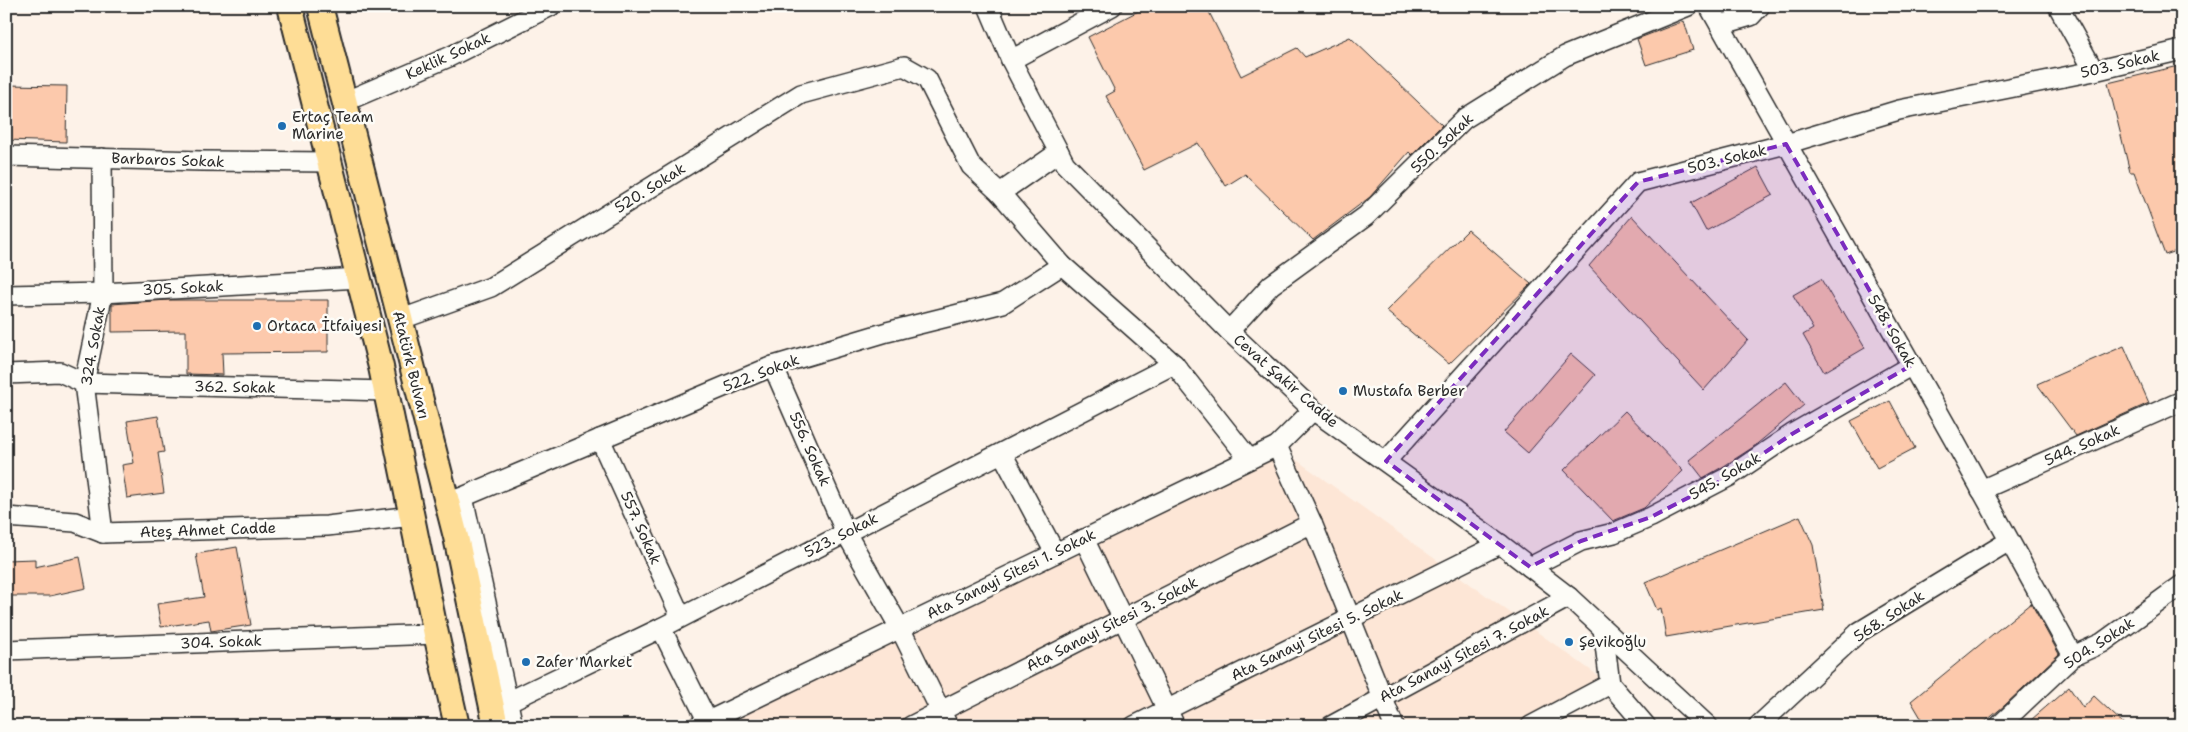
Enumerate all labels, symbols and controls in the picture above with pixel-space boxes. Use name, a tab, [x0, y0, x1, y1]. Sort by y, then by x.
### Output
street label: Keklik Sokak	[402, 28, 494, 84]
street label: 503. Sokak	[2078, 45, 2162, 83]
place label: Ertaç Team Marine	[292, 107, 374, 144]
street label: 550. Sokak	[1406, 109, 1478, 177]
marker: Ertaç Team Marine	[276, 120, 288, 132]
street label: 503. Sokak	[1685, 140, 1769, 178]
street label: Barbaros Sokak	[111, 148, 225, 172]
street label: 520. Sokak	[611, 158, 689, 218]
street label: 305. Sokak	[142, 276, 224, 300]
street label: 548. Sokak	[1863, 291, 1921, 371]
street label: 324. Sokak	[76, 305, 110, 387]
street label: Atatürk Bulvarı	[388, 309, 434, 421]
place label: Ortaca İtfaiyesi	[267, 316, 382, 336]
marker: Ortaca İtfaiyesi	[251, 320, 263, 332]
street label: Cevat Şakir Cadde	[1229, 330, 1343, 432]
street label: 522. Sokak	[720, 349, 802, 397]
street label: 362. Sokak	[194, 376, 276, 398]
place label: Mustafa Berber	[1353, 381, 1465, 401]
marker: Mustafa Berber	[1337, 385, 1349, 397]
street label: 556. Sokak	[785, 409, 835, 489]
street label: 544. Sokak	[2041, 420, 2123, 470]
street label: 545. Sokak	[1686, 447, 1764, 505]
street label: 557. Sokak	[616, 488, 666, 568]
street label: 523. Sokak	[801, 508, 881, 562]
street label: Ateş Ahmet Cadde	[140, 518, 276, 542]
street label: Ata Sanayi Sitesi 1. Sokak	[923, 524, 1099, 624]
street label: Ata Sanayi Sitesi 3. Sokak	[1023, 572, 1201, 676]
street label: Ata Sanayi Sitesi 5. Sokak	[1228, 585, 1406, 685]
street label: 568. Sokak	[1850, 586, 1928, 646]
street label: Ata Sanayi Sitesi 7. Sokak	[1376, 601, 1552, 707]
street label: 504. Sokak	[2060, 613, 2138, 673]
street label: 304. Sokak	[180, 631, 262, 653]
place label: Şevikoğlu	[1579, 632, 1646, 652]
marker: Şevikoğlu	[1563, 636, 1575, 648]
place label: Zafer Market	[536, 652, 632, 672]
marker: Zafer Market	[520, 656, 532, 668]

